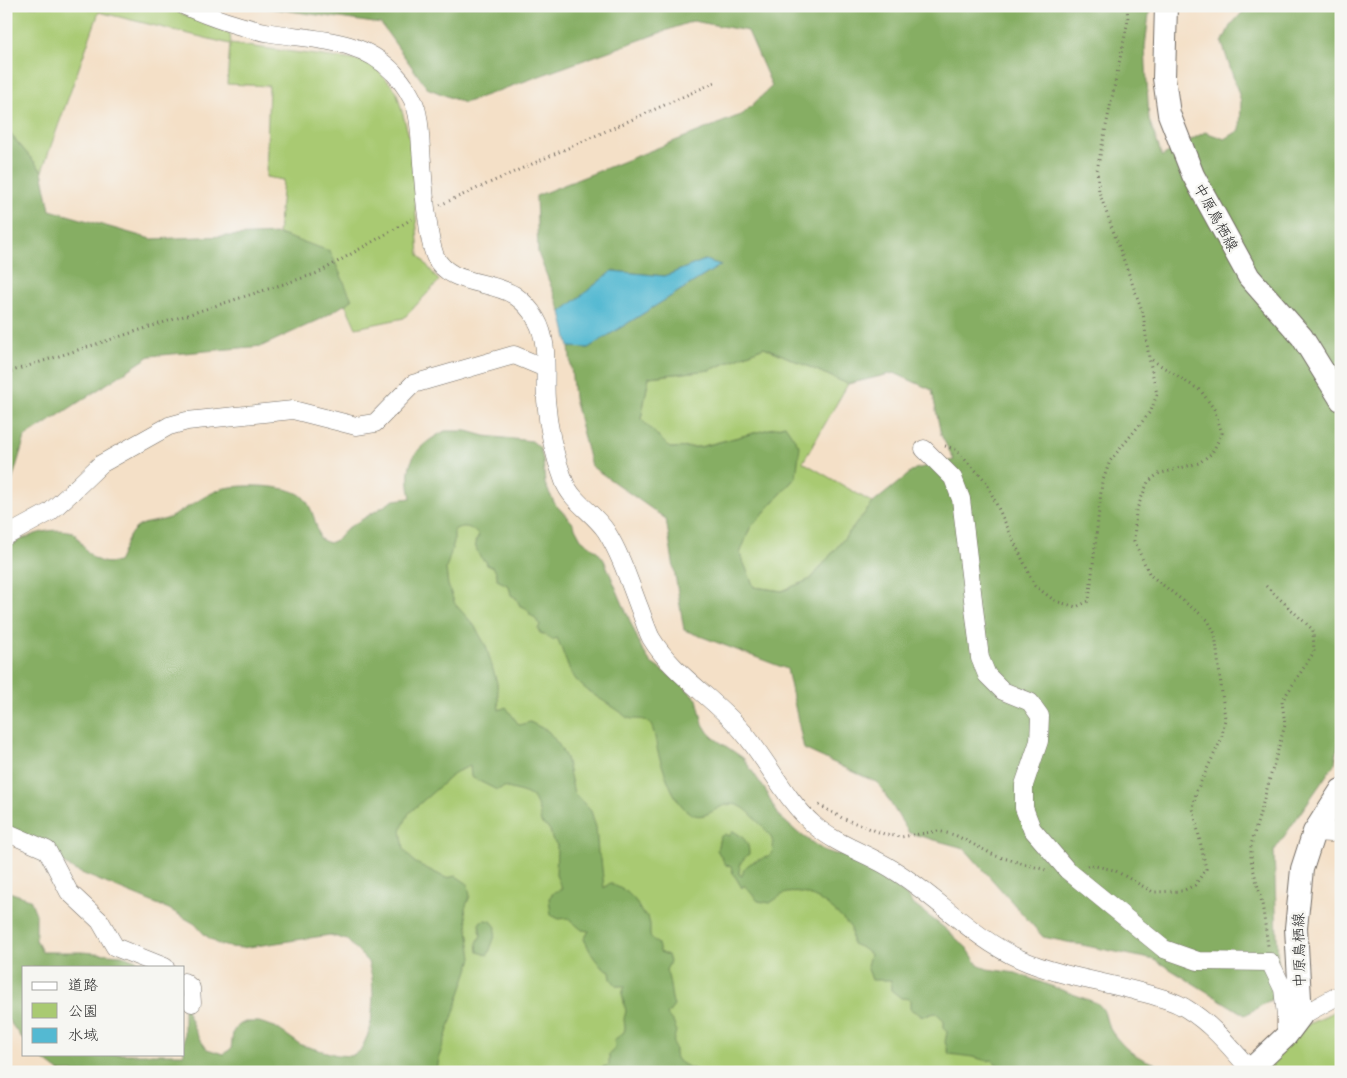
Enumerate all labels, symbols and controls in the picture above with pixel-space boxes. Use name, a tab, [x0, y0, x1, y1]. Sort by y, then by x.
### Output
street label: 中原鳥栖線	[1190, 180, 1242, 254]
street label: 中原鳥栖線	[1289, 912, 1309, 988]
legend	[22, 966, 185, 1056]
text: 道路	[68, 976, 98, 994]
text: 公園	[68, 1002, 98, 1020]
text: 水域	[68, 1026, 98, 1044]

